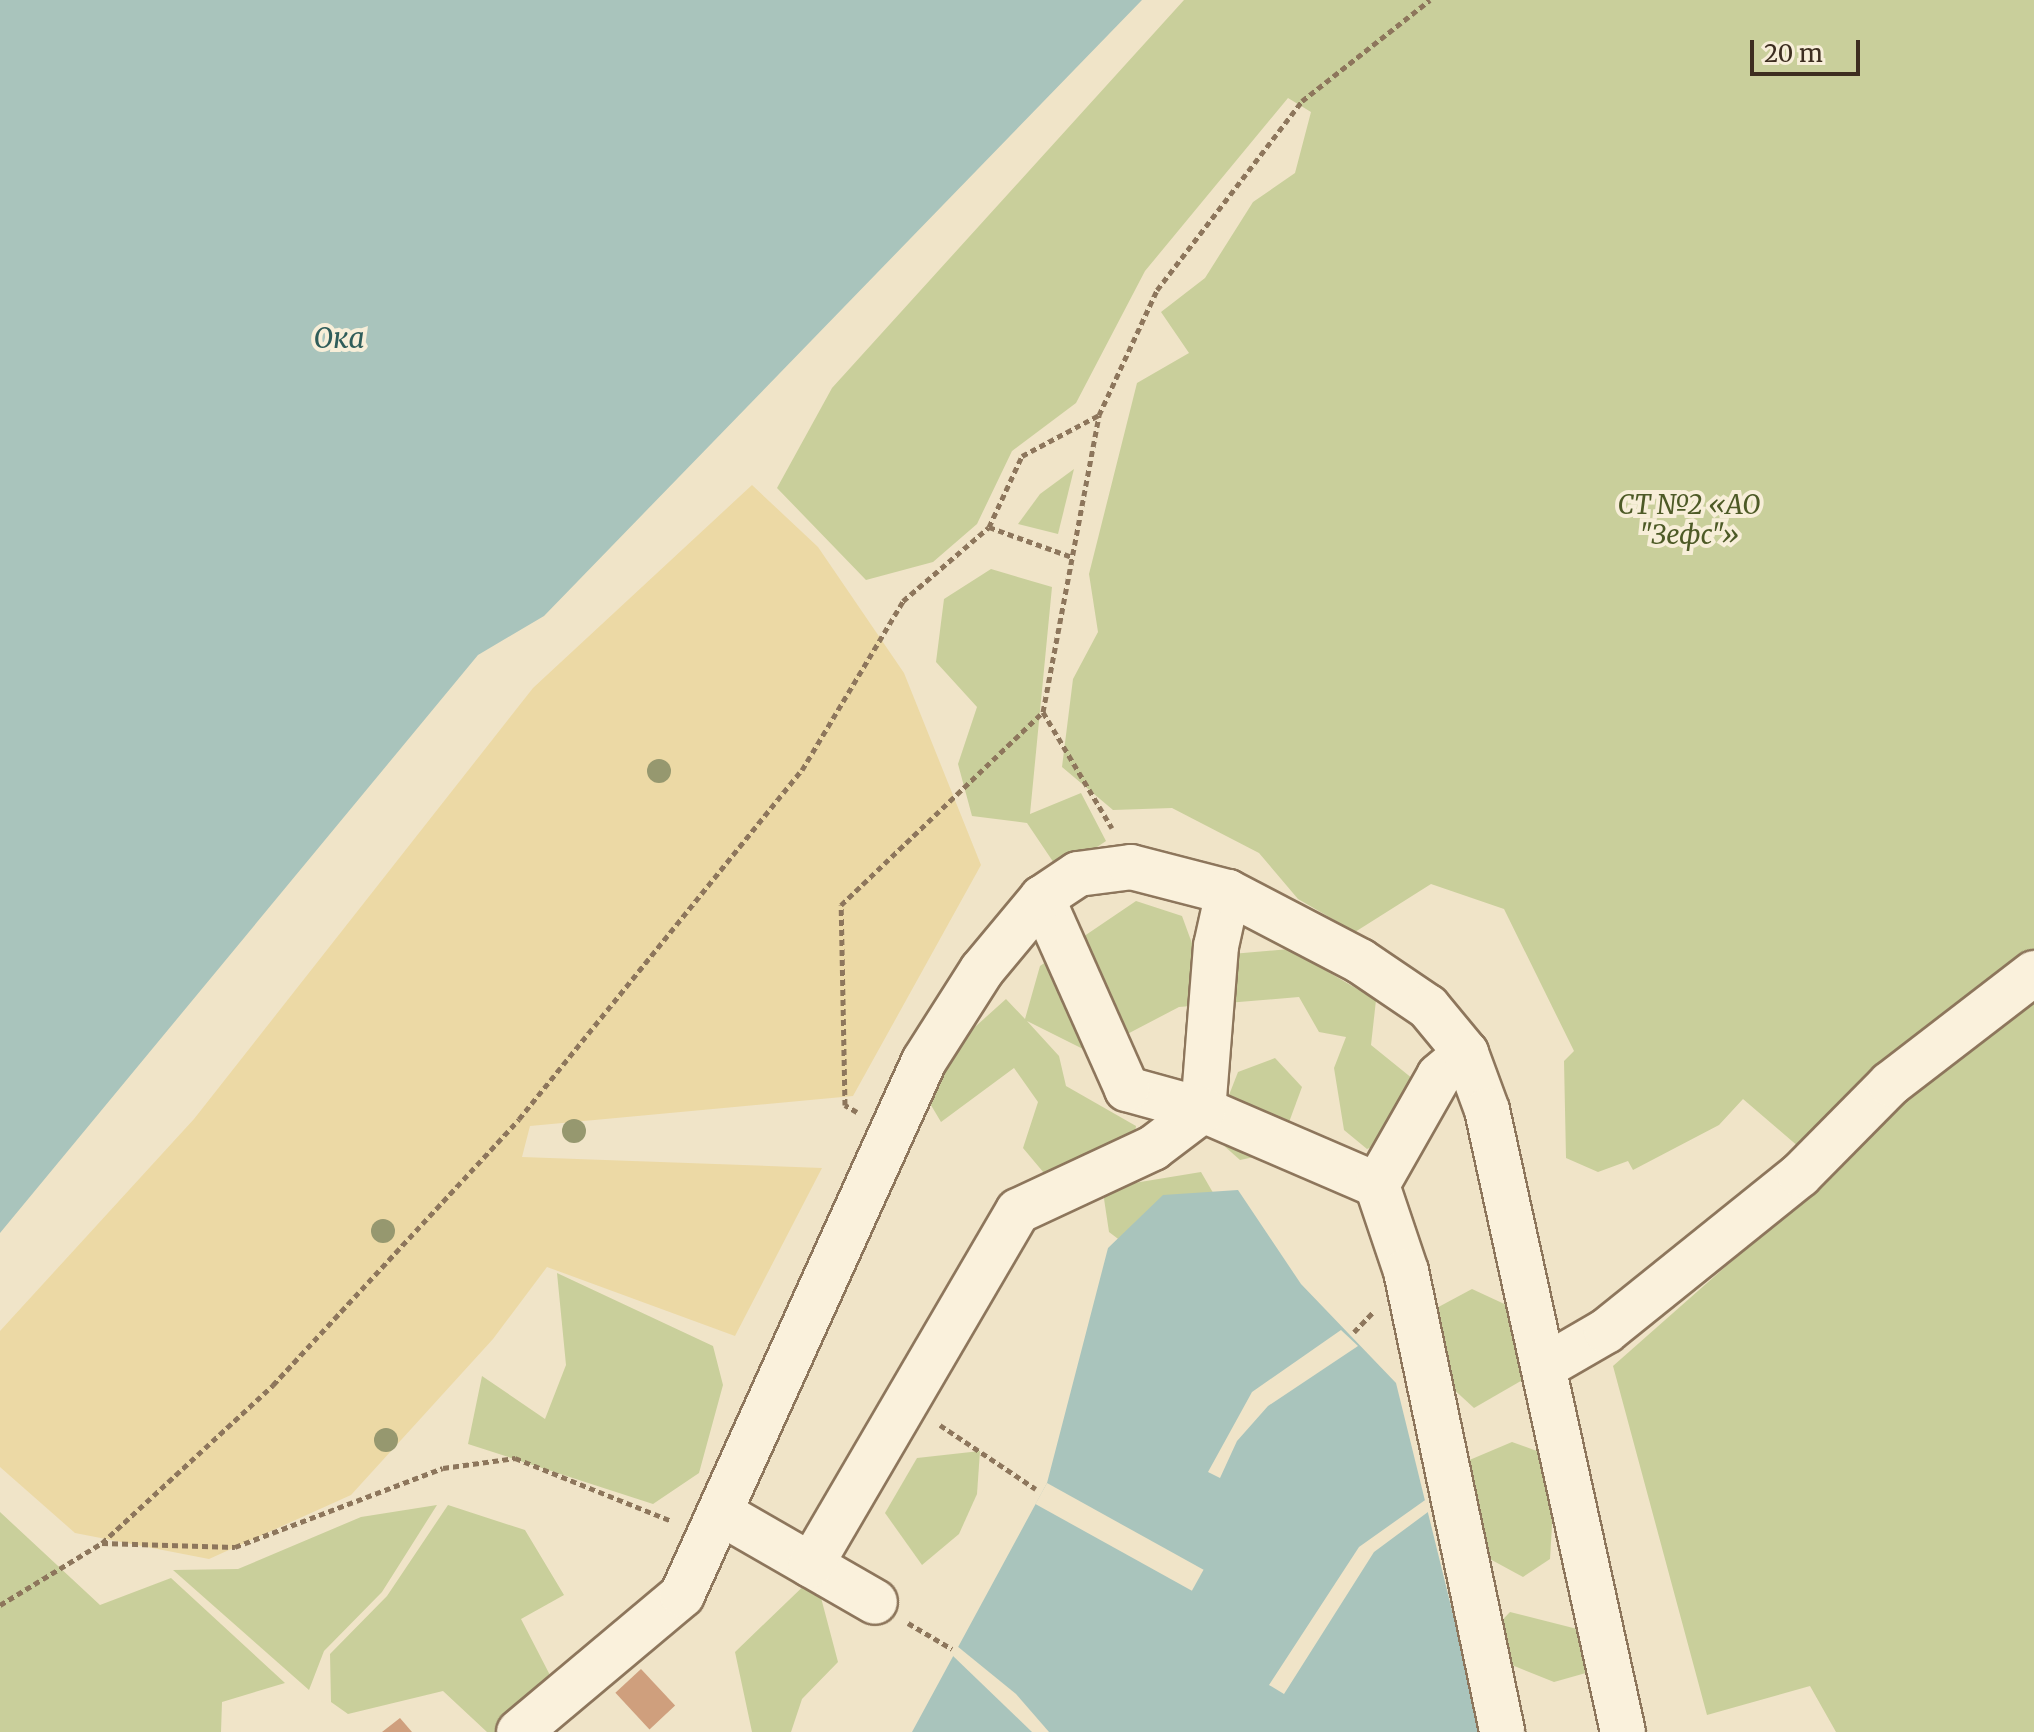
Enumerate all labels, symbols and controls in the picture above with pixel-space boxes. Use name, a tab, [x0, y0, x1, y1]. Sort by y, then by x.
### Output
scale bar	[1754, 24, 1864, 74]
text: 20 m	[1764, 38, 1823, 69]
water label: Ока	[314, 321, 364, 355]
park label: СТ №2 «АО "Зефс"»	[1618, 489, 1760, 550]

